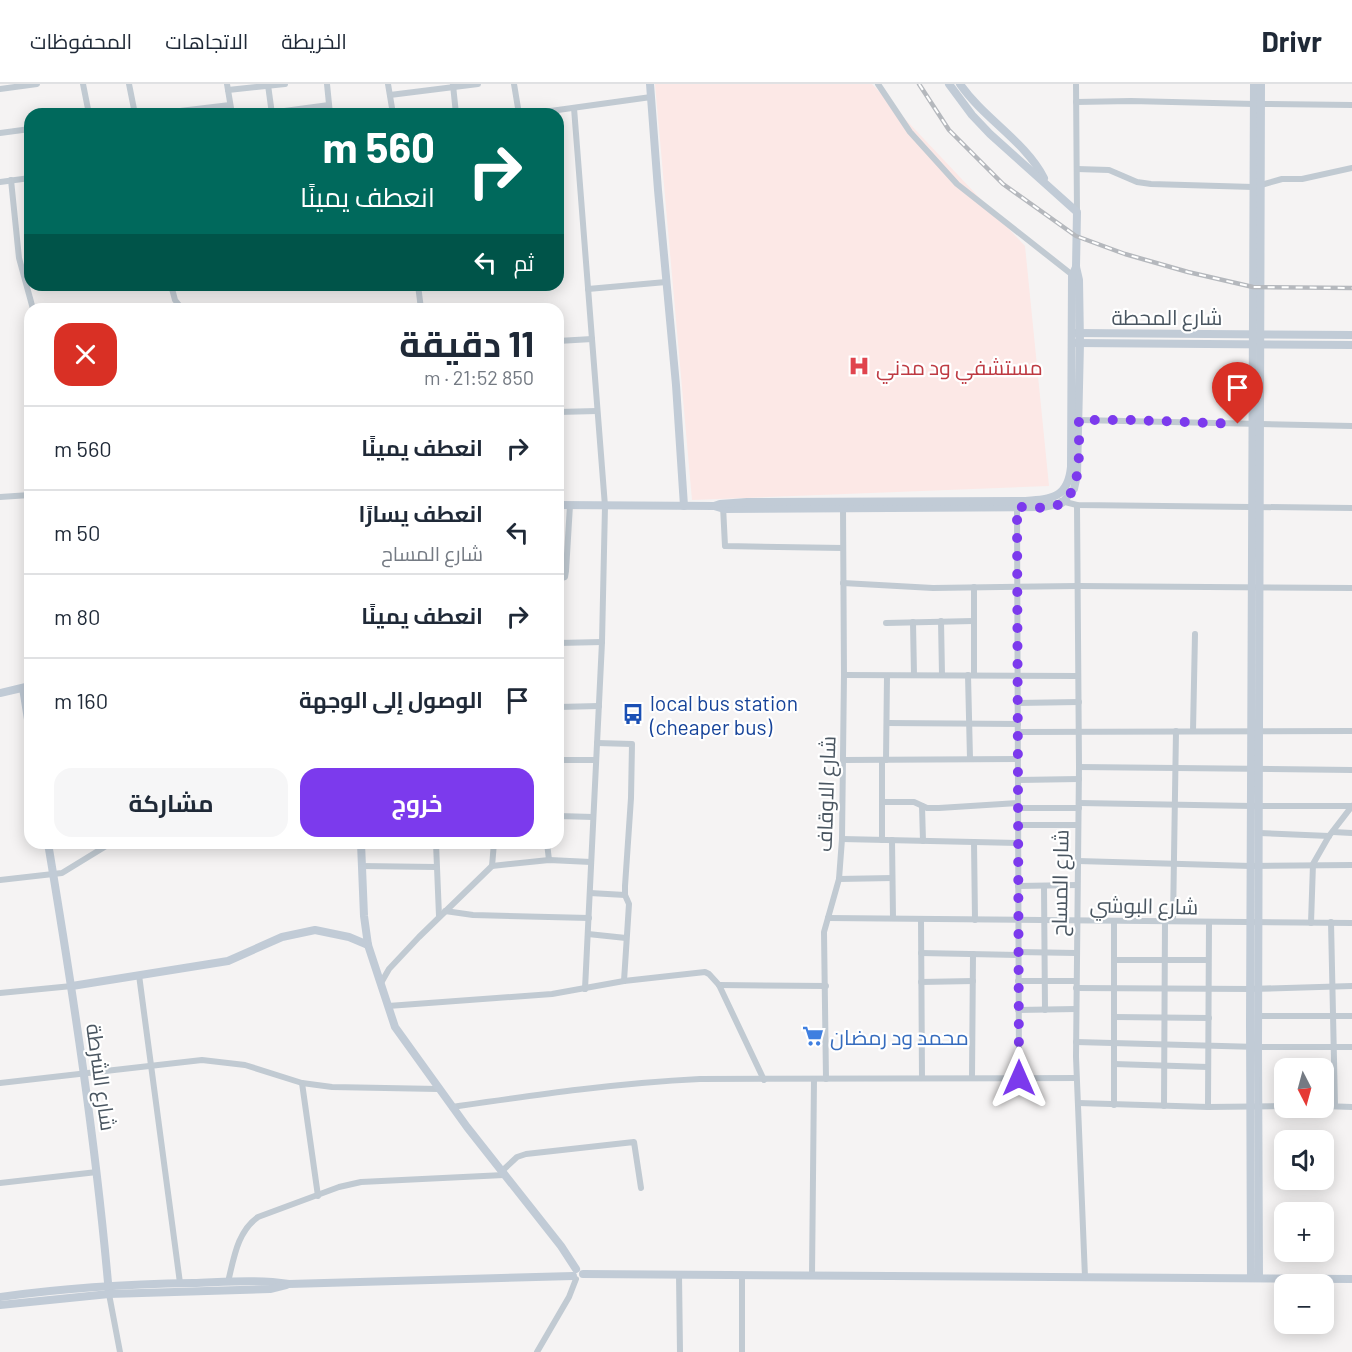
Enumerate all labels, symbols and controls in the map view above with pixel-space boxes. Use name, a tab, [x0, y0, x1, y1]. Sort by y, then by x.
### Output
text: Drivr	[1262, 24, 1322, 58]
text: المحفوظات	[30, 28, 132, 53]
text: الاتجاهات	[165, 28, 248, 53]
text: الخريطة	[281, 28, 347, 53]
text: 560 m	[322, 121, 435, 171]
icon: right	[456, 132, 534, 210]
text: انعطف يمينًا	[300, 180, 435, 212]
icon: left	[469, 246, 502, 279]
text: ثم	[514, 249, 534, 275]
street label: شارع المحطة	[1111, 304, 1223, 332]
text: 11 دقيقة	[399, 321, 534, 364]
button: close	[54, 323, 117, 386]
hospital icon: مستشفي ود مدني	[847, 354, 871, 378]
place label: مستشفي ود مدني	[876, 354, 1043, 384]
pin	[1212, 362, 1263, 424]
text: 850 m · 21:52	[424, 365, 534, 389]
icon: arrive	[1221, 371, 1254, 404]
icon: right	[501, 432, 534, 465]
text: انعطف يمينًا	[361, 434, 483, 460]
text: 560 m	[54, 435, 112, 461]
text: انعطف يسارًا	[359, 500, 483, 526]
icon: left	[501, 516, 534, 549]
text: 50 m	[54, 519, 100, 545]
text: شارع المساح	[381, 541, 483, 565]
icon: right	[501, 600, 534, 633]
text: انعطف يمينًا	[361, 602, 483, 628]
text: 80 m	[54, 603, 101, 629]
icon: arrive	[501, 684, 534, 717]
text: الوصول إلى الوجهة	[299, 686, 483, 712]
text: 160 m	[54, 687, 108, 713]
place label: local bus station (cheaper bus)	[649, 690, 798, 739]
bus stop icon: local bus station (cheaper bus)	[621, 702, 645, 726]
street label: شارع الاوقاف	[810, 736, 843, 853]
button: مشاركة	[54, 768, 288, 837]
button: خروج	[300, 768, 534, 837]
street label: شارع المساح	[1046, 829, 1075, 937]
street label: شارع البوشي	[1089, 892, 1198, 922]
street label: شارع الشرطة	[79, 1022, 122, 1133]
supermarket icon: محمد ود رمضان	[801, 1024, 825, 1048]
place label: محمد ود رمضان	[830, 1024, 969, 1051]
position arrow	[987, 1046, 1051, 1110]
north arrow	[1274, 1058, 1334, 1118]
map controls	[1274, 1058, 1334, 1334]
button: sound	[1274, 1130, 1334, 1190]
button: +	[1274, 1202, 1334, 1262]
button: −	[1274, 1274, 1334, 1334]

